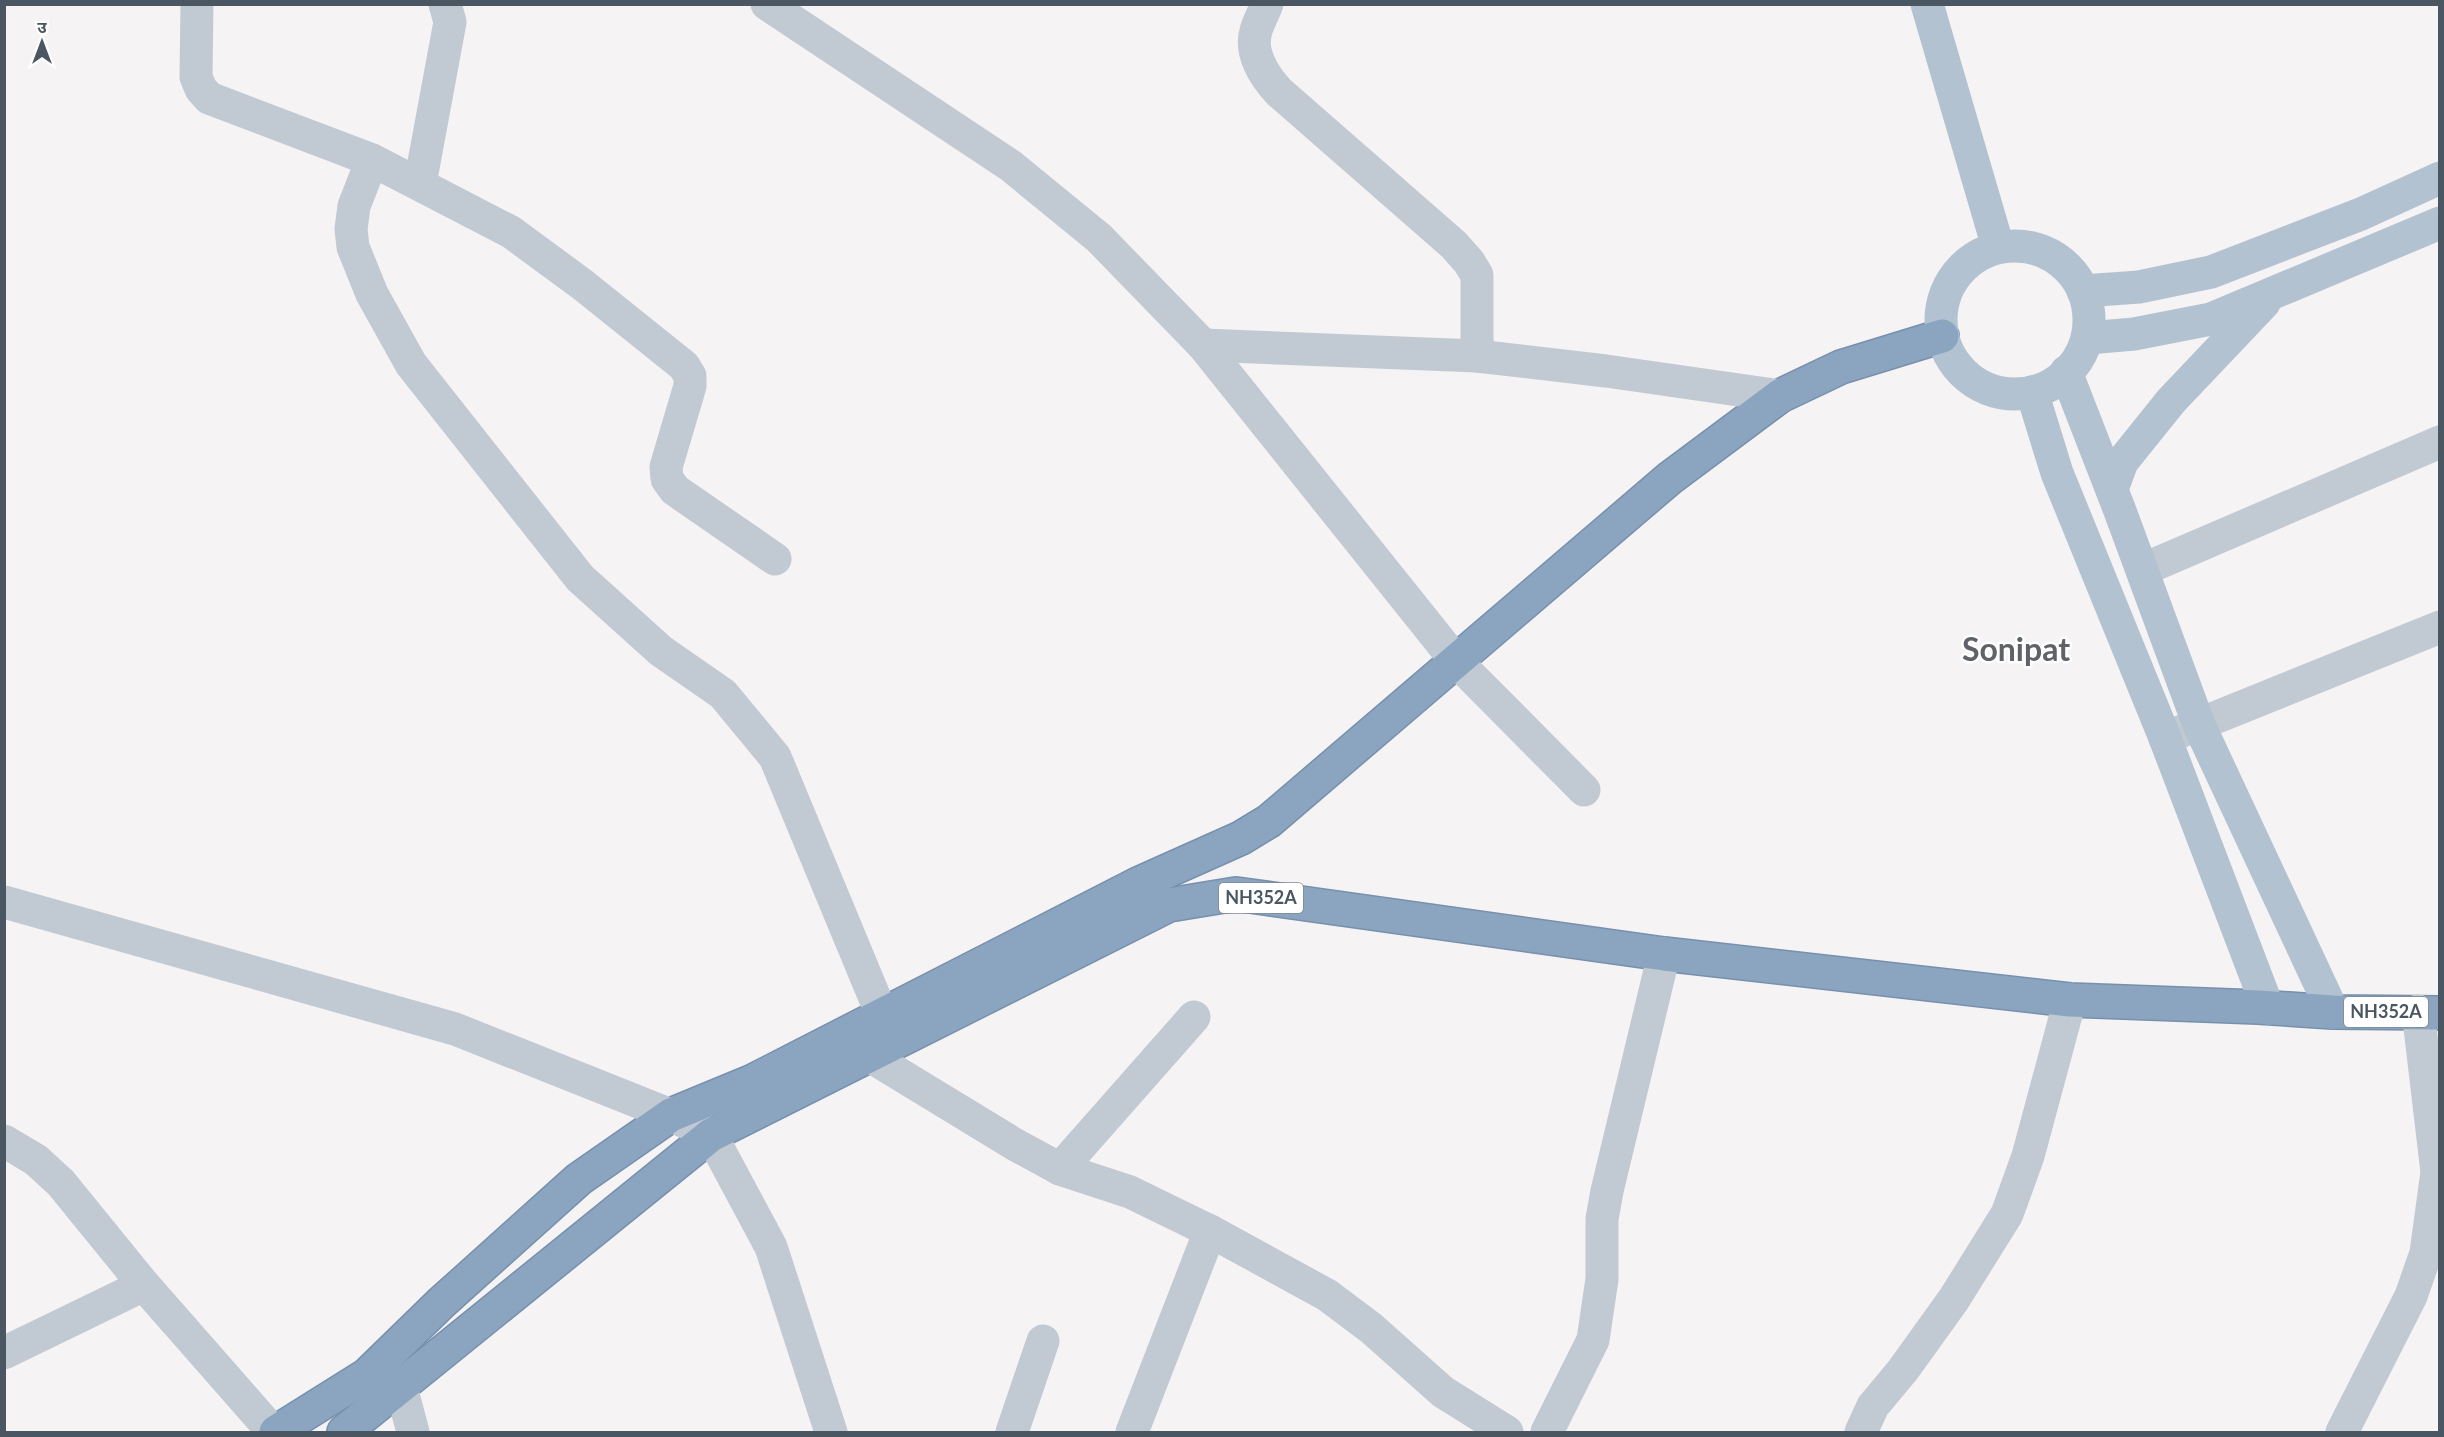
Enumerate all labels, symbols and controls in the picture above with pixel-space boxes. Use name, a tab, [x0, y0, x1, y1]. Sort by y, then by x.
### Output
north arrow	[12, 12, 72, 72]
text: उ	[37, 17, 47, 36]
district label: Sonipat	[1962, 629, 2070, 668]
road number: NH352A	[1219, 883, 1303, 913]
road number: NH352A	[2344, 997, 2428, 1027]

